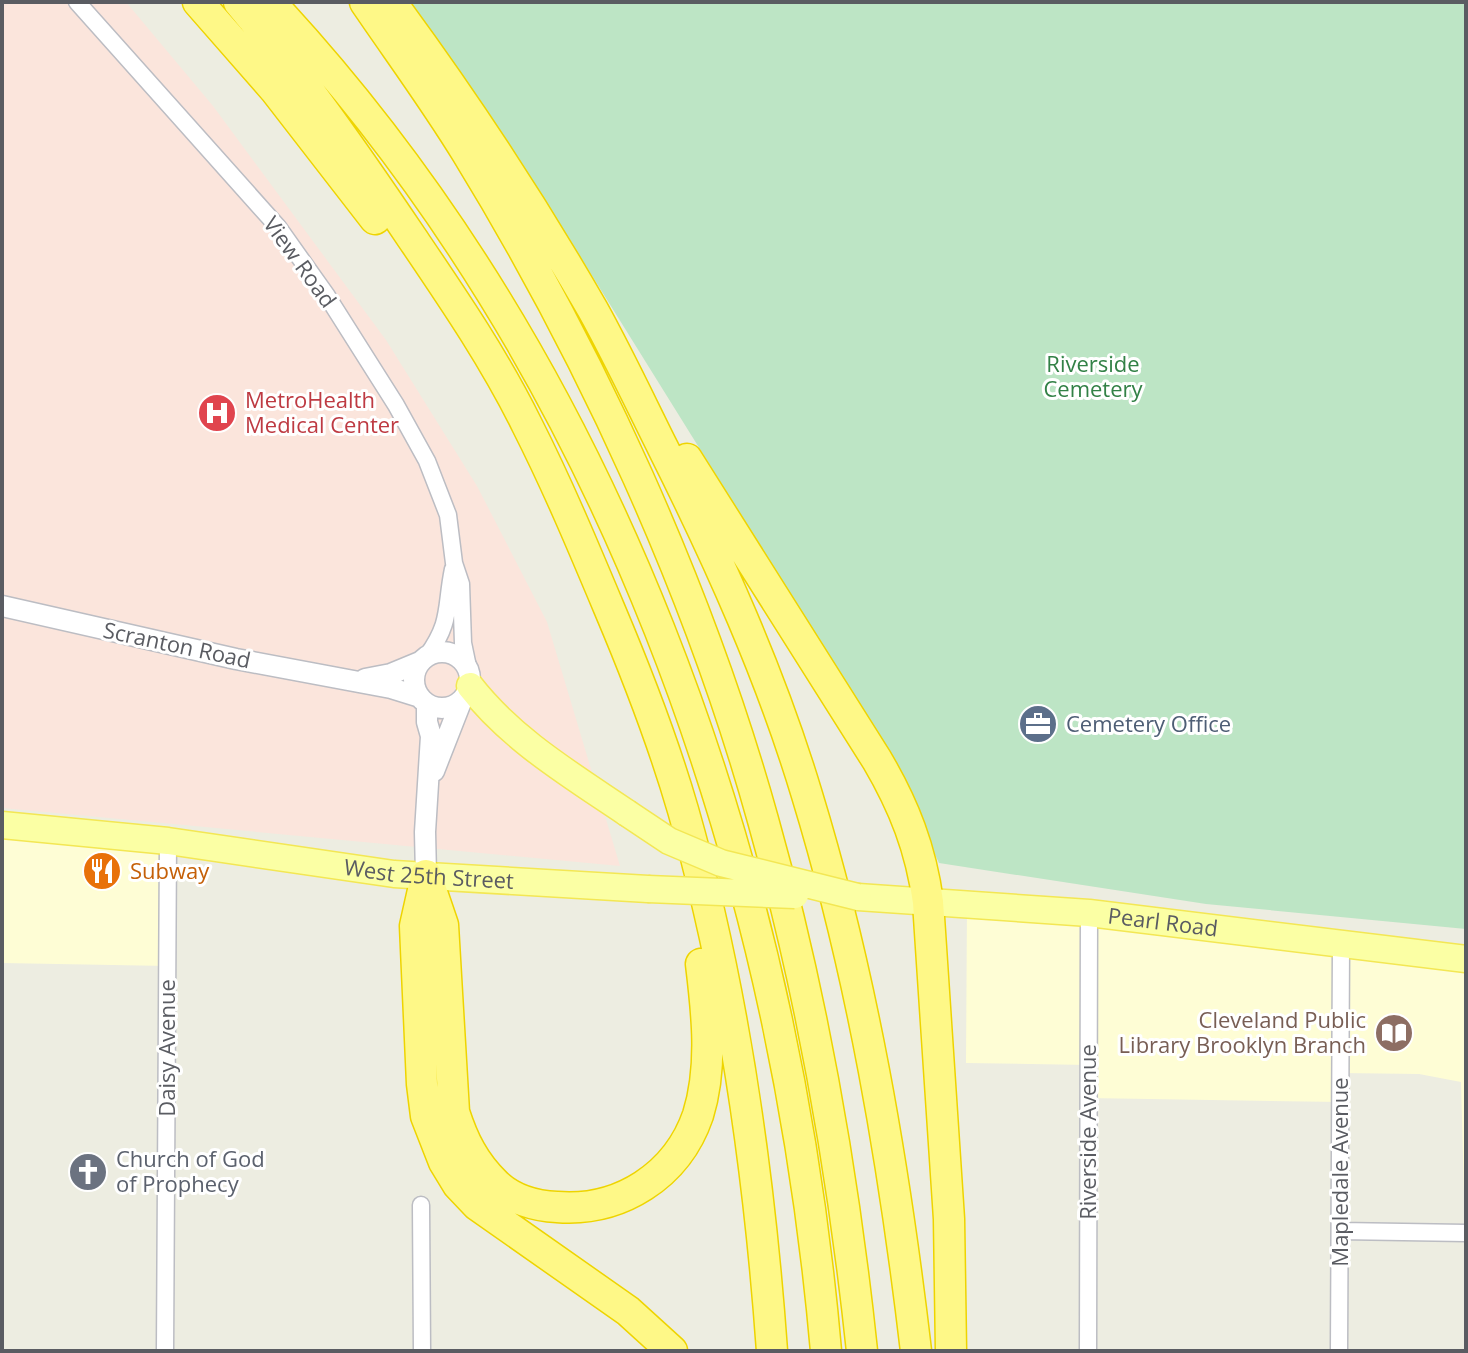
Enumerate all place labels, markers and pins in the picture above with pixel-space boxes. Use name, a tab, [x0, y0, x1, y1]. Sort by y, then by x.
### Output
place label: MetroHealth Medical Center	[245, 384, 399, 439]
hospital icon: MetroHealth Medical Center	[196, 392, 238, 434]
office icon: Cemetery Office	[1017, 703, 1059, 745]
place label: Cemetery Office	[1066, 708, 1231, 738]
restaurant icon: Subway	[81, 850, 123, 892]
place label: Subway	[130, 855, 210, 885]
place label: Cleveland Public Library Brooklyn Branch	[1119, 1004, 1366, 1059]
library icon: Cleveland Public Library Brooklyn Branch	[1373, 1012, 1415, 1054]
place label: Church of God of Prophecy	[116, 1143, 265, 1198]
church icon: Church of God of Prophecy	[67, 1151, 109, 1193]

